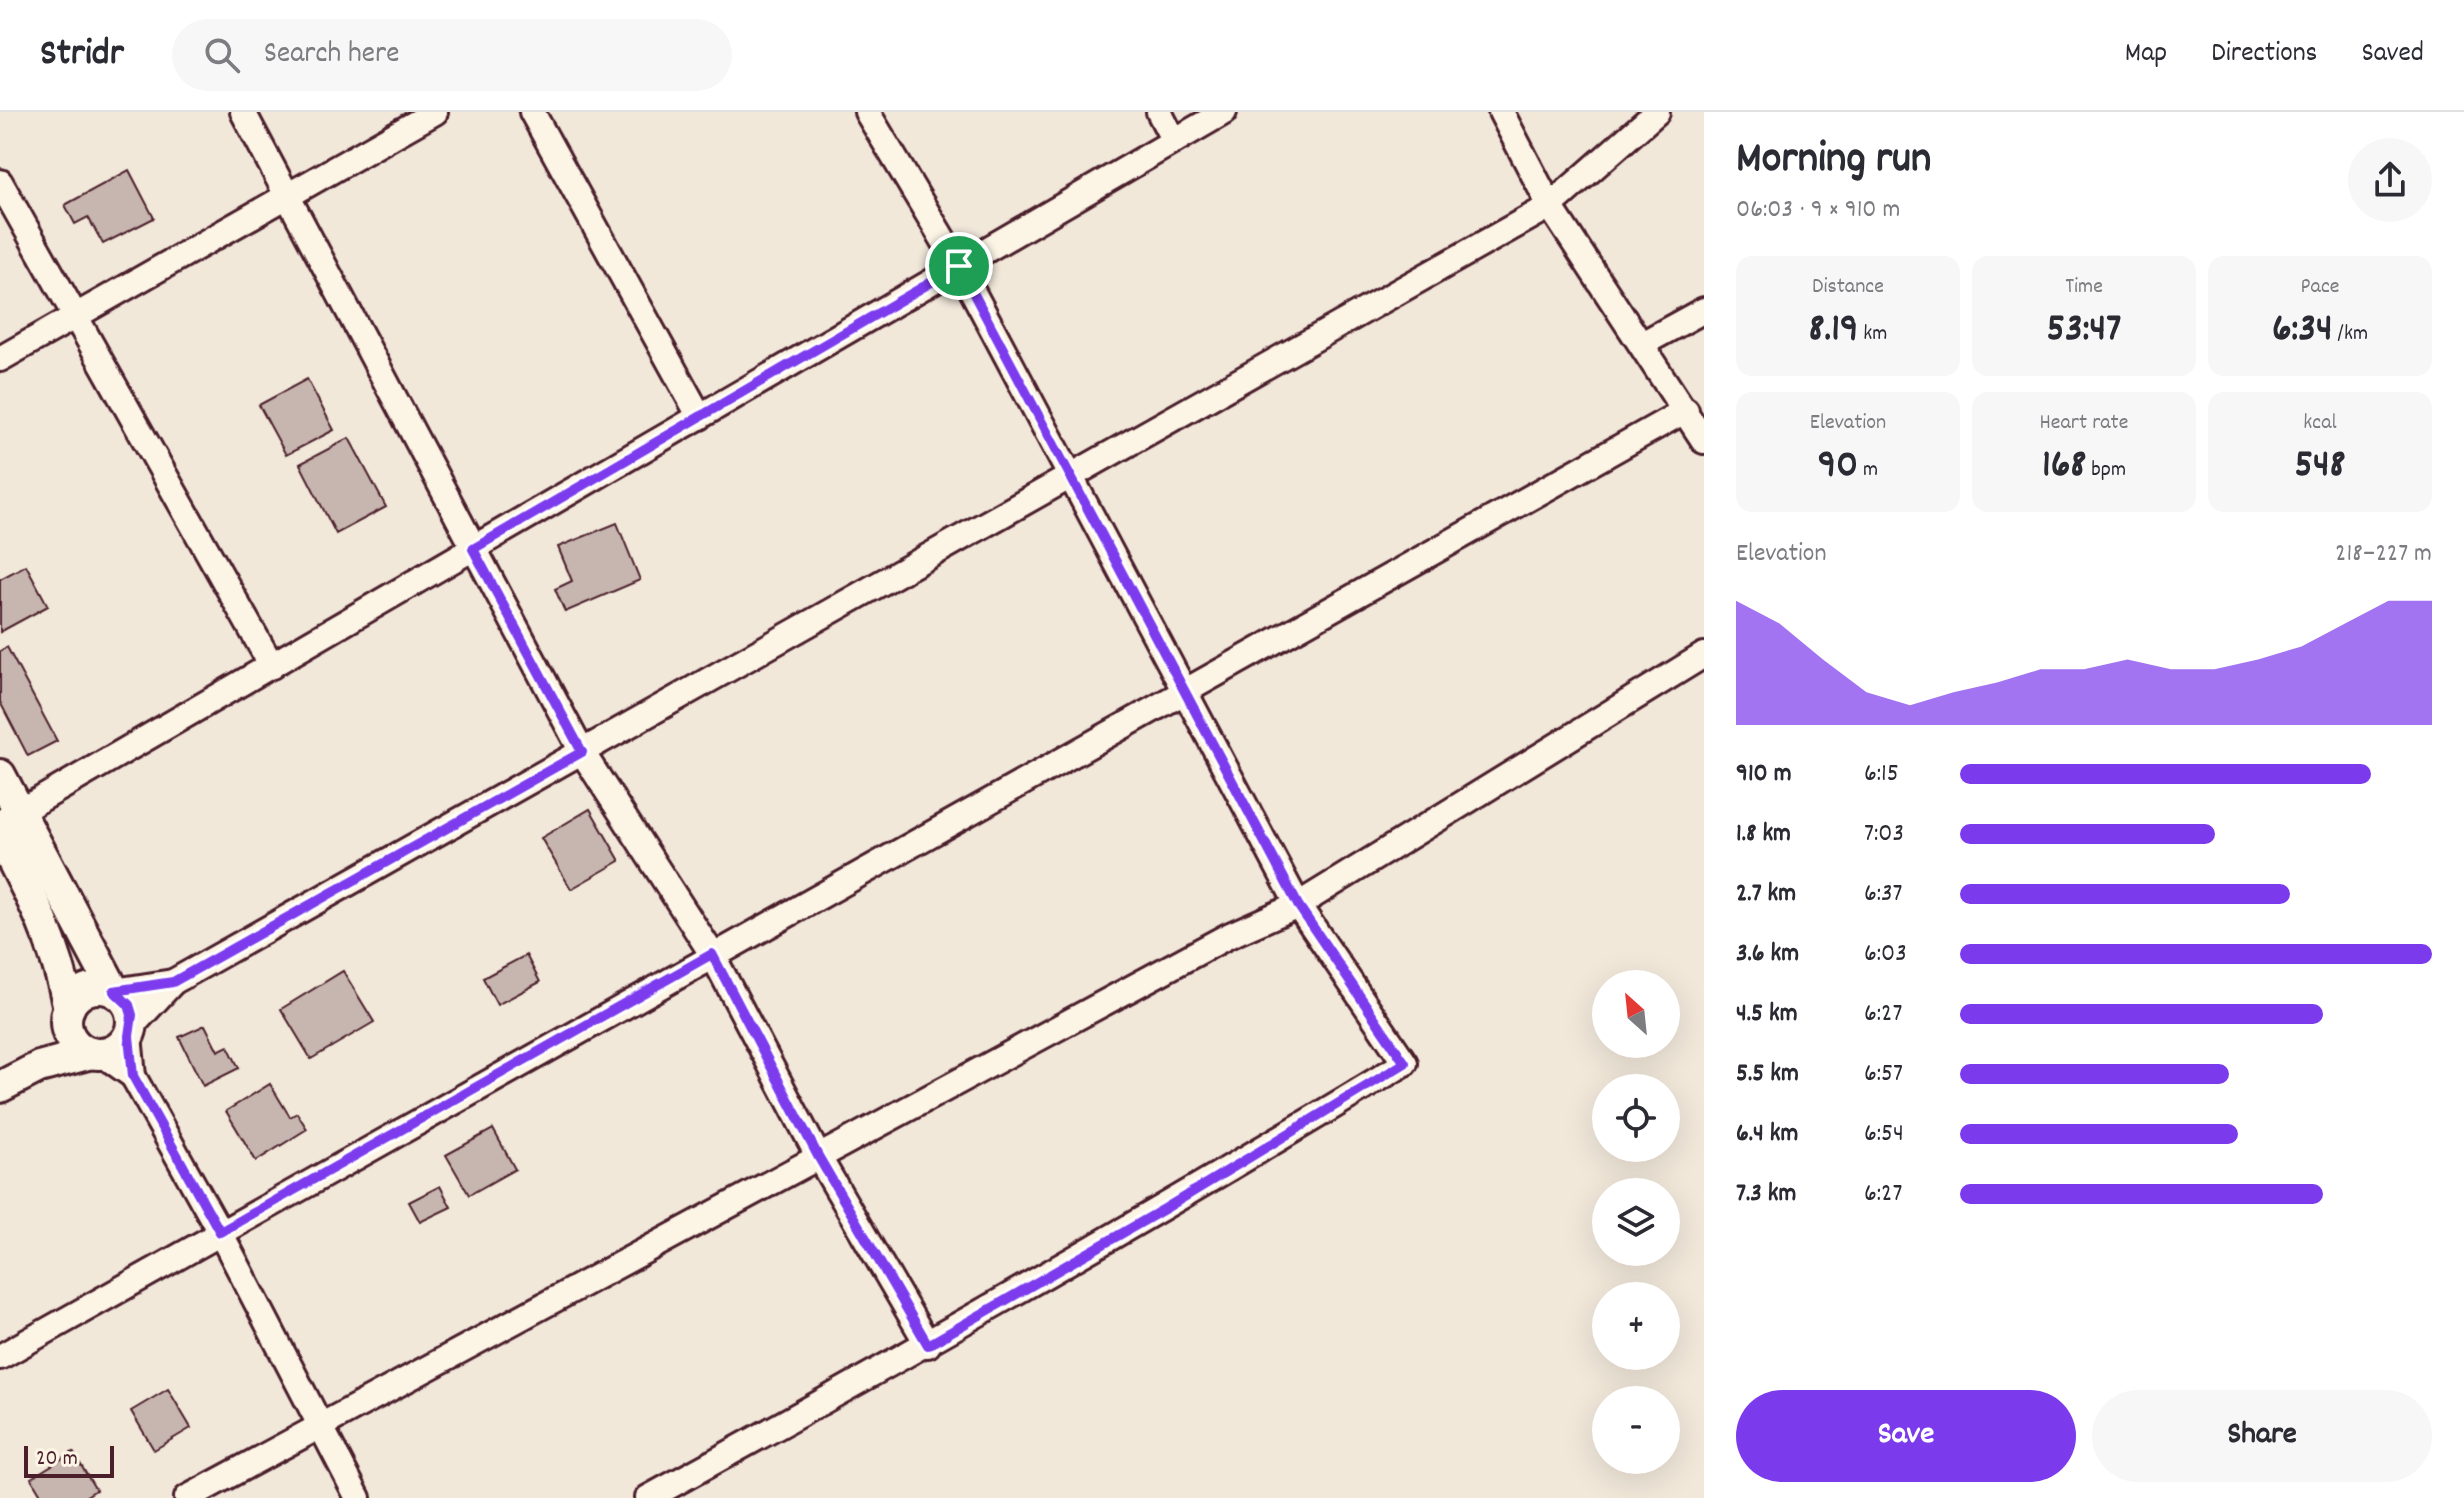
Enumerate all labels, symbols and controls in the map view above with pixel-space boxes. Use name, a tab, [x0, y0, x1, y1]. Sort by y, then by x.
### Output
search box	[172, 19, 732, 91]
text: Stridr	[40, 28, 124, 83]
icon: search	[200, 33, 244, 77]
text: Search here	[264, 34, 399, 77]
text: Map	[2125, 35, 2167, 75]
text: Directions	[2211, 35, 2317, 75]
text: Saved	[2361, 35, 2424, 75]
text: Morning run	[1736, 130, 1931, 193]
button: share	[2348, 138, 2432, 222]
text: 06:03 · 9 × 910 m	[1736, 192, 1900, 229]
pin	[925, 232, 993, 300]
icon: arrive	[937, 244, 981, 288]
text: Distance	[1812, 272, 1884, 303]
text: Time	[2065, 272, 2103, 303]
text: Pace	[2301, 272, 2339, 303]
text: 8.19	[1809, 303, 1858, 360]
text: 53:47	[2047, 303, 2121, 360]
text: 6:34	[2272, 303, 2333, 360]
text: km	[1858, 319, 1887, 350]
text: /km	[2333, 319, 2368, 350]
text: Elevation	[1810, 408, 1886, 439]
text: Heart rate	[2040, 408, 2128, 439]
text: kcal	[2303, 408, 2337, 439]
text: 90	[1818, 439, 1858, 496]
text: 168	[2042, 439, 2086, 496]
text: 548	[2294, 439, 2346, 496]
text: m	[1858, 455, 1878, 486]
text: bpm	[2086, 455, 2126, 486]
text: Elevation	[1736, 536, 1826, 573]
text: 218–227 m	[2335, 536, 2432, 573]
text: 910 m	[1736, 756, 1792, 793]
text: 6:15	[1864, 756, 1899, 793]
text: 1.8 km	[1736, 816, 1791, 853]
text: 7:03	[1864, 816, 1904, 853]
text: 2.7 km	[1736, 876, 1796, 913]
text: 6:37	[1864, 876, 1903, 913]
text: 3.6 km	[1736, 936, 1799, 973]
text: 6:03	[1864, 936, 1907, 973]
north arrow	[1592, 970, 1680, 1058]
map controls	[1592, 970, 1680, 1474]
text: 4.5 km	[1736, 996, 1798, 1033]
text: 6:27	[1864, 996, 1902, 1033]
text: 5.5 km	[1736, 1056, 1799, 1093]
text: 6:57	[1864, 1056, 1903, 1093]
button: locate	[1592, 1074, 1680, 1162]
text: 6.4 km	[1736, 1116, 1798, 1153]
text: 6:54	[1864, 1116, 1904, 1153]
text: 7.3 km	[1736, 1176, 1796, 1213]
text: 6:27	[1864, 1176, 1902, 1213]
button: layers	[1592, 1178, 1680, 1266]
button: +	[1592, 1282, 1680, 1370]
button: −	[1592, 1386, 1680, 1474]
button: Save	[1736, 1390, 2076, 1482]
button: Share	[2092, 1390, 2432, 1482]
scale bar	[24, 1442, 114, 1478]
text: 20 m	[36, 1444, 78, 1475]

